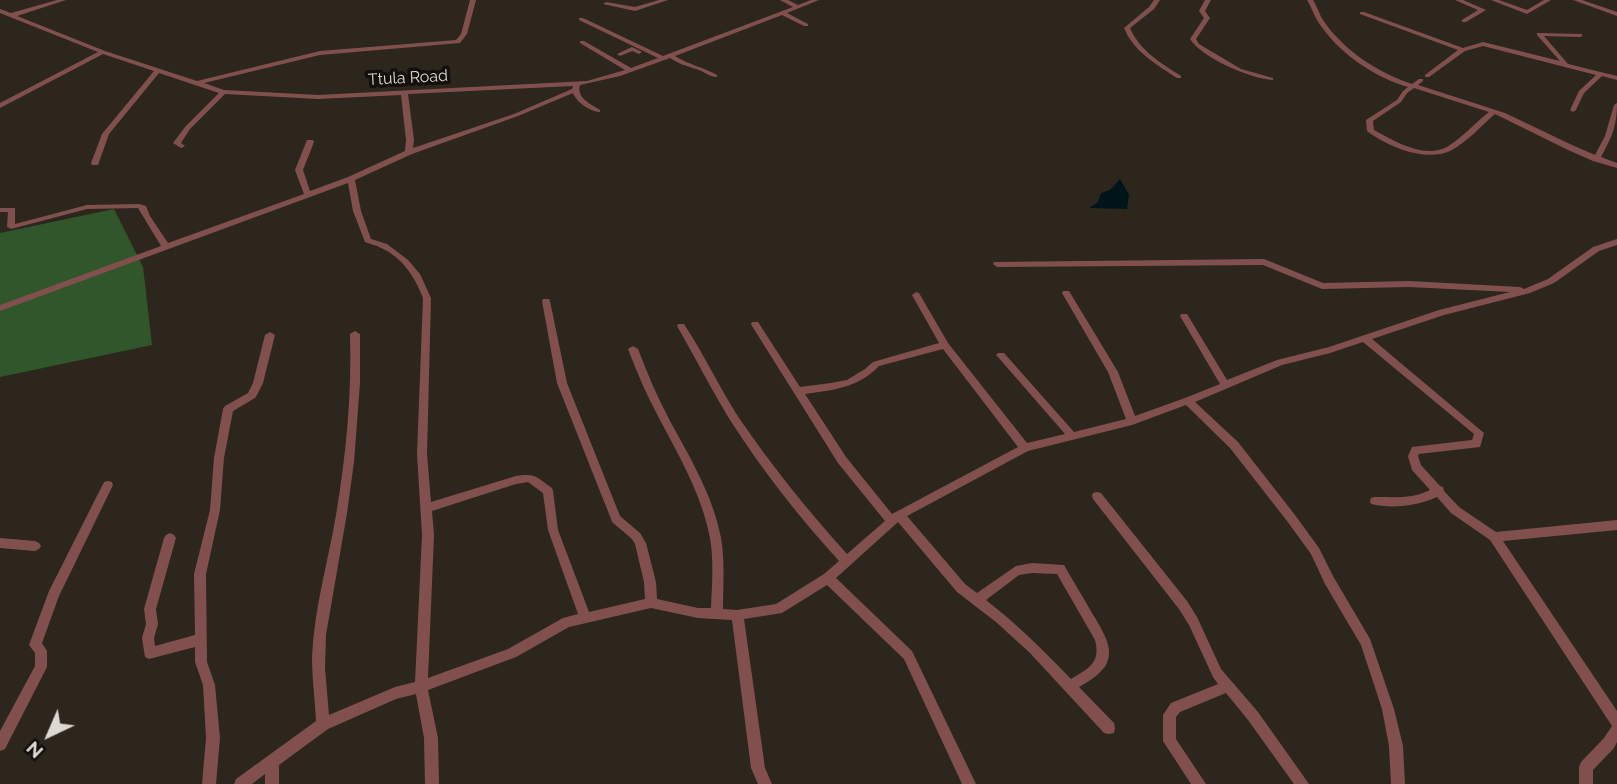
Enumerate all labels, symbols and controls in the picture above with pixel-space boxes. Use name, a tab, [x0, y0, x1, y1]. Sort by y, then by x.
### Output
street label: Ttula Road	[368, 66, 448, 90]
north arrow	[14, 700, 84, 770]
text: N	[22, 737, 47, 763]

